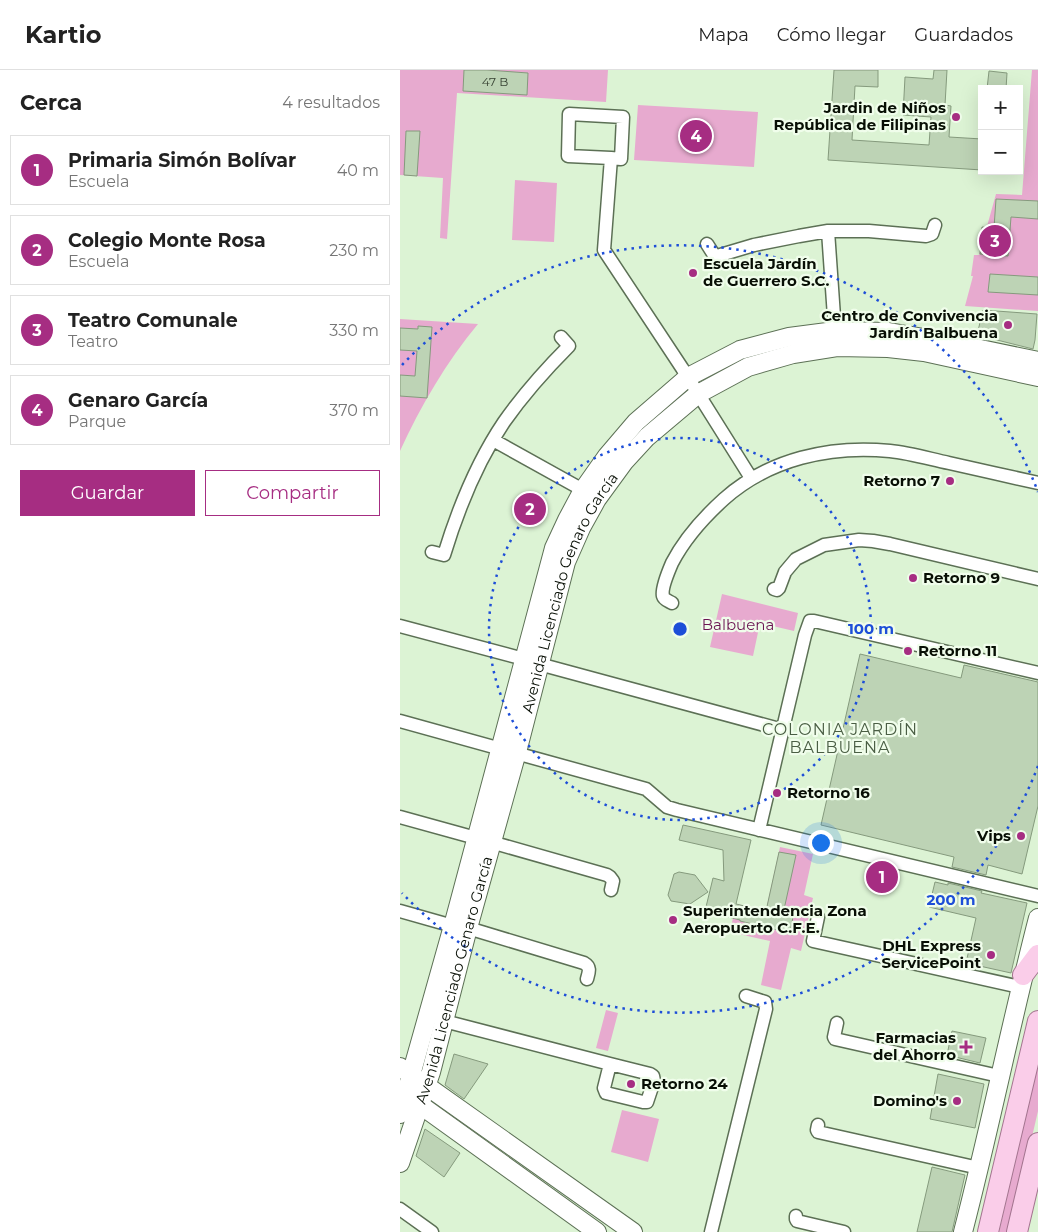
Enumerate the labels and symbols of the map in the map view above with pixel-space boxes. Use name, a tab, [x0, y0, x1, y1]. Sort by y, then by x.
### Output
house number: 47 B	[482, 74, 508, 89]
place label: Jardin de Niños República de Filipinas	[773, 98, 946, 134]
marker: Jardin de Niños República de Filipinas	[950, 111, 962, 123]
pin: 4	[680, 117, 712, 155]
pin: 3	[979, 222, 1011, 260]
place label: Escuela Jardín de Guerrero S.C.	[703, 254, 830, 290]
marker: Escuela Jardín de Guerrero S.C.	[687, 267, 699, 279]
place label: Centro de Convivencia Jardín Balbuena	[821, 306, 998, 342]
marker: Centro de Convivencia Jardín Balbuena	[1002, 319, 1014, 331]
street label: Avenida Licenciado Genaro García	[517, 469, 622, 715]
place label: Retorno 7	[863, 471, 940, 490]
marker: Retorno 7	[944, 475, 956, 487]
pin: 2	[514, 490, 546, 528]
place label: Retorno 9	[923, 568, 1000, 587]
marker: Retorno 9	[907, 572, 919, 584]
park label: Balbuena	[702, 615, 774, 634]
text: 100 m	[848, 619, 894, 638]
centre of rings	[671, 620, 689, 638]
place label: Retorno 11	[918, 641, 997, 660]
marker: Retorno 11	[902, 645, 914, 657]
district label: COLONIA JARDÍN BALBUENA	[762, 720, 918, 757]
place label: Retorno 16	[787, 783, 870, 802]
marker: Retorno 16	[771, 787, 783, 799]
place label: Vips	[976, 826, 1011, 845]
your location	[808, 830, 834, 856]
marker: Vips	[1015, 830, 1027, 842]
street label: Avenida Licenciado Genaro García	[411, 854, 497, 1106]
pin: 1	[866, 858, 898, 896]
text: 200 m	[926, 890, 976, 909]
place label: Superintendencia Zona Aeropuerto C.F.E.	[682, 901, 867, 937]
marker: Superintendencia Zona Aeropuerto C.F.E.	[667, 914, 679, 926]
place label: DHL Express ServicePoint	[882, 936, 981, 972]
marker: DHL Express ServicePoint	[985, 949, 997, 961]
place label: Farmacias del Ahorro	[873, 1028, 956, 1064]
marker: Farmacias del Ahorro	[960, 1041, 972, 1053]
place label: Retorno 24	[641, 1074, 728, 1093]
marker: Retorno 24	[625, 1078, 637, 1090]
place label: Domino's	[873, 1091, 947, 1110]
marker: Domino's	[951, 1095, 963, 1107]

